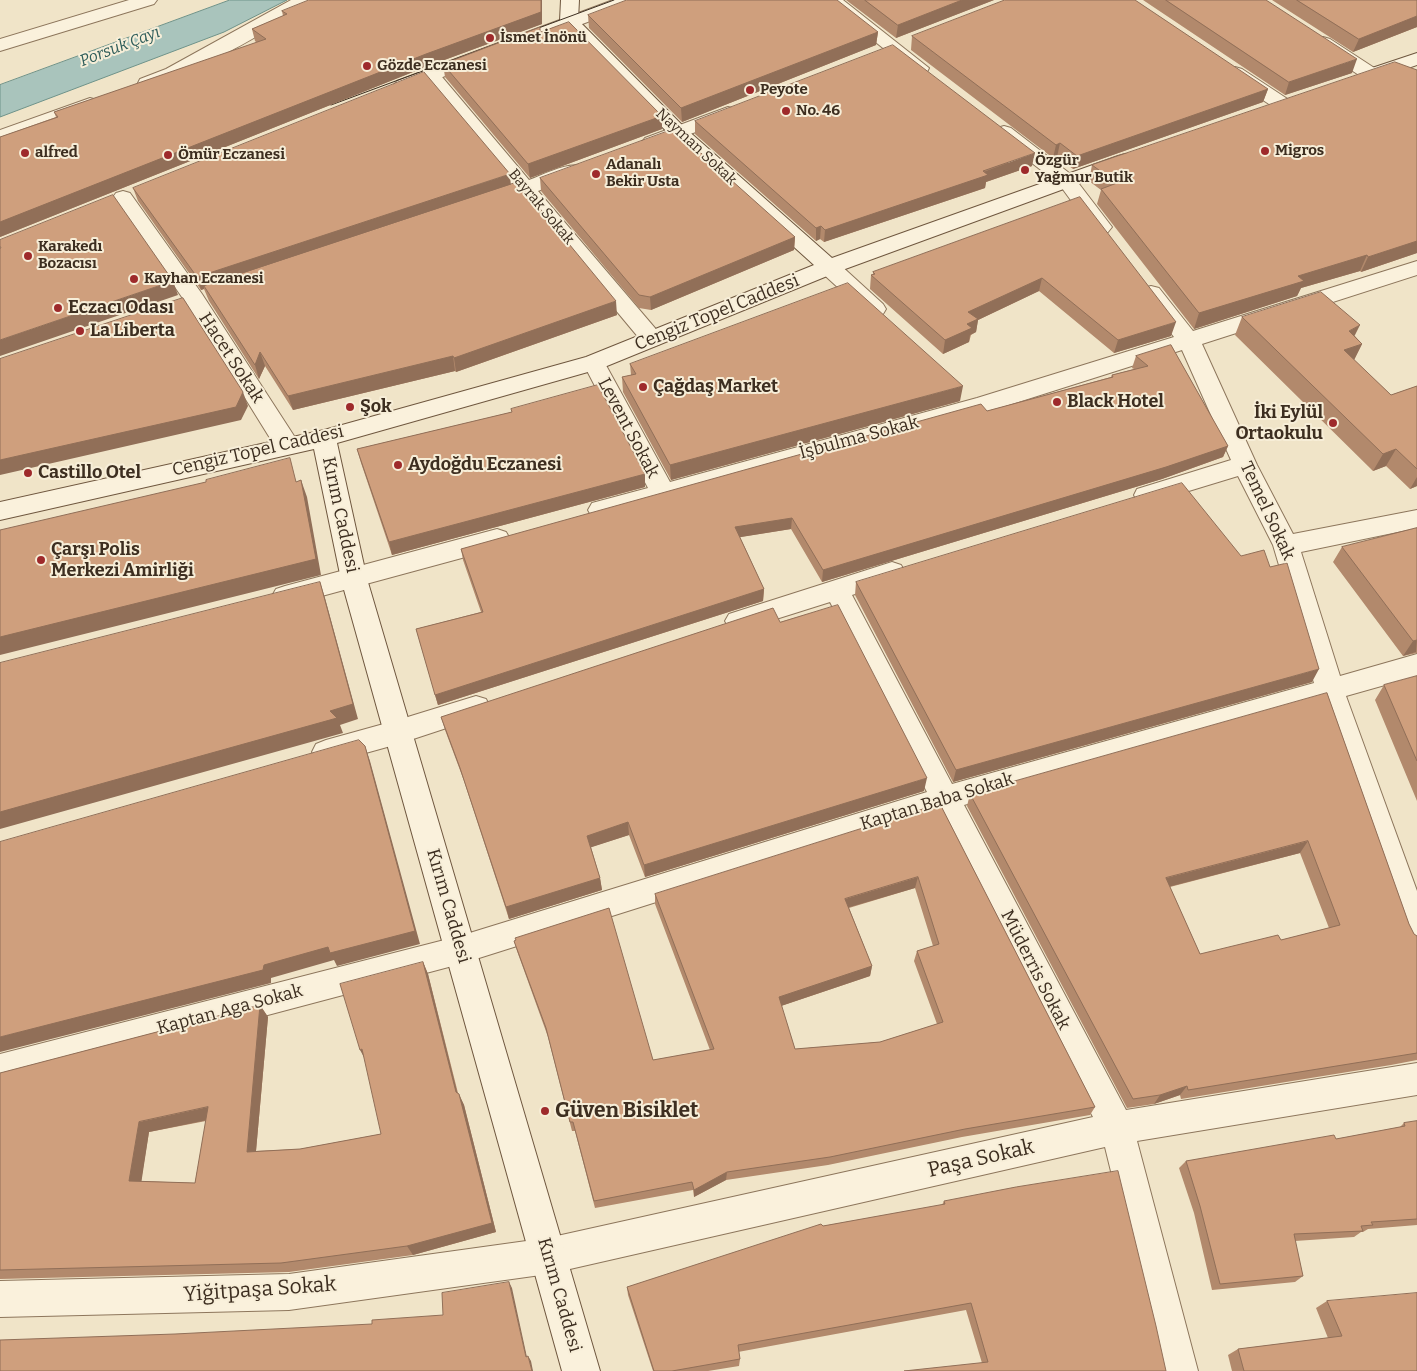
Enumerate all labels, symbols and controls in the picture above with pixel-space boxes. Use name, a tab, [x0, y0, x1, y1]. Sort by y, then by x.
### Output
water label: Porsuk Çayı	[77, 23, 163, 71]
place label: İsmet İnönü	[500, 29, 587, 47]
marker: İsmet İnönü	[484, 32, 496, 44]
place label: Gözde Eczanesi	[377, 57, 487, 75]
marker: Gözde Eczanesi	[361, 60, 373, 72]
place label: Peyote	[760, 81, 808, 99]
marker: Peyote	[744, 84, 756, 96]
place label: No. 46	[796, 102, 840, 120]
street label: Nayman Sokak	[652, 105, 740, 189]
marker: No. 46	[780, 105, 792, 117]
place label: Migros	[1275, 142, 1324, 160]
place label: alfred	[35, 144, 78, 162]
marker: Migros	[1259, 145, 1271, 157]
place label: Ömür Eczanesi	[178, 146, 285, 164]
marker: alfred	[19, 147, 31, 159]
marker: Ömür Eczanesi	[162, 149, 174, 161]
place label: Özgür Yağmur Butik	[1035, 152, 1133, 187]
place label: Adanalı Bekir Usta	[606, 156, 680, 191]
marker: Özgür Yağmur Butik	[1019, 164, 1031, 176]
street label: Bayrak Sokak	[504, 166, 578, 248]
marker: Adanalı Bekir Usta	[590, 168, 602, 180]
place label: Karakedı Bozacısı	[38, 238, 102, 273]
marker: Karakedı Bozacısı	[22, 250, 34, 262]
place label: Kayhan Eczanesi	[144, 270, 264, 288]
street label: Cengiz Topel Caddesi	[632, 270, 802, 356]
marker: Kayhan Eczanesi	[128, 273, 140, 285]
place label: Eczacı Odası	[68, 297, 174, 319]
marker: Eczacı Odası	[52, 302, 64, 314]
street label: Hacet Sokak	[194, 309, 268, 407]
place label: La Liberta	[90, 320, 175, 342]
marker: La Liberta	[74, 325, 86, 337]
street label: Levent Sokak	[593, 374, 663, 482]
place label: Çağdaş Market	[653, 376, 778, 398]
marker: Çağdaş Market	[637, 381, 649, 393]
place label: Black Hotel	[1067, 391, 1164, 413]
place label: Şok	[360, 396, 392, 418]
marker: Black Hotel	[1051, 396, 1063, 408]
marker: Şok	[344, 401, 356, 413]
place label: İki Eylül Ortaokulu	[1235, 402, 1323, 444]
street label: İşbulma Sokak	[797, 412, 921, 464]
marker: İki Eylül Ortaokulu	[1327, 417, 1339, 429]
street label: Cengiz Topel Caddesi	[170, 421, 346, 481]
place label: Aydoğdu Eczanesi	[408, 454, 562, 476]
street label: Kırım Caddesi	[317, 455, 363, 575]
street label: Temel Sokak	[1235, 458, 1299, 564]
marker: Aydoğdu Eczanesi	[392, 459, 404, 471]
place label: Castillo Otel	[38, 462, 141, 484]
marker: Castillo Otel	[22, 467, 34, 479]
place label: Çarşı Polis Merkezi Amirliği	[51, 539, 194, 582]
marker: Çarşı Polis Merkezi Amirliği	[35, 554, 47, 566]
street label: Kaptan Baba Sokak	[858, 768, 1016, 836]
street label: Kırım Caddesi	[421, 846, 475, 966]
street label: Müderris Sokak	[996, 907, 1074, 1033]
street label: Kaptan Aga Sokak	[155, 980, 305, 1040]
place label: Güven Bisiklet	[555, 1098, 698, 1124]
marker: Güven Bisiklet	[539, 1105, 551, 1117]
street label: Paşa Sokak	[925, 1135, 1037, 1183]
street label: Kırım Caddesi	[532, 1235, 586, 1355]
street label: Yiğitpaşa Sokak	[183, 1272, 337, 1308]

